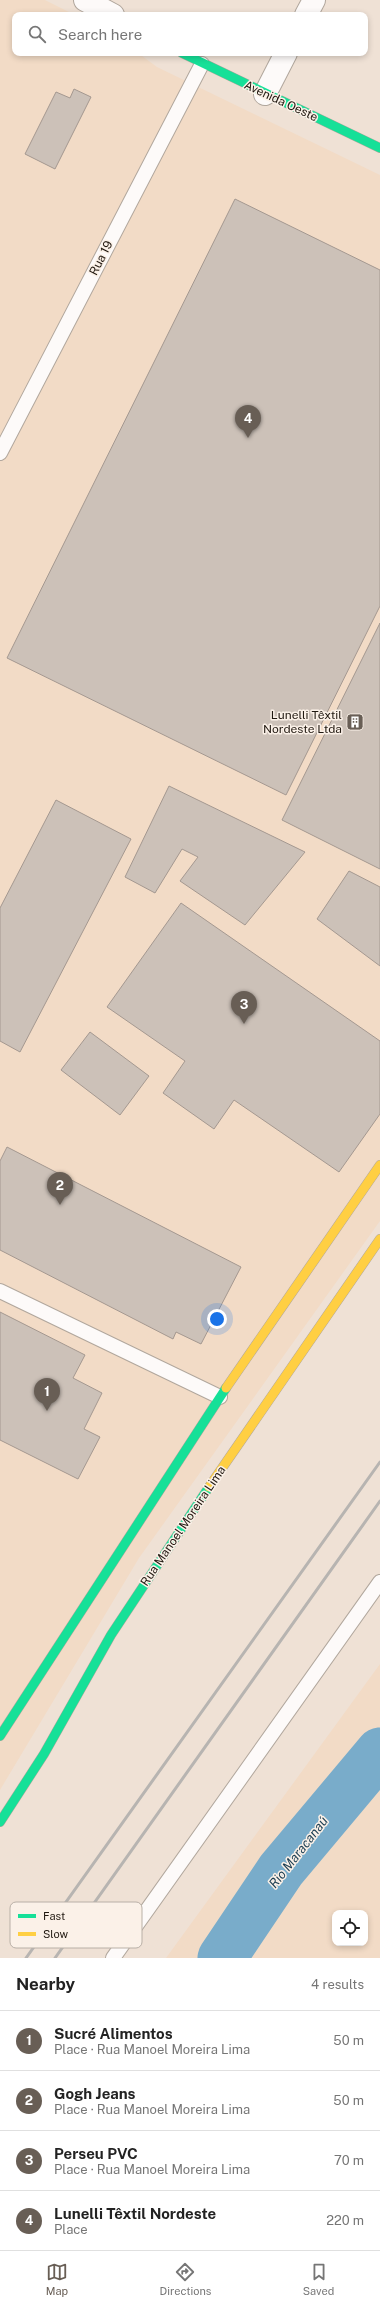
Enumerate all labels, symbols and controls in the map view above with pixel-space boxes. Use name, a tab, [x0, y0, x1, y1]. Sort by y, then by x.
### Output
search box	[12, 12, 368, 56]
icon: search	[26, 23, 48, 45]
text: Search here	[58, 26, 142, 43]
street label: Avenida Oeste	[242, 78, 320, 124]
street label: Rua 19	[86, 238, 116, 278]
pin: 4	[235, 405, 261, 438]
place label: Lunelli Têxtil Nordeste Ltda	[263, 708, 342, 736]
building icon: Lunelli Têxtil Nordeste Ltda	[345, 712, 365, 732]
pin: 3	[231, 991, 257, 1024]
pin: 2	[47, 1172, 73, 1205]
your location	[207, 1309, 227, 1329]
pin: 1	[34, 1378, 60, 1411]
street label: Rua Manoel Moreira Lima	[138, 1463, 228, 1589]
water label: Rio Maracanaú	[266, 1814, 331, 1891]
legend	[10, 1902, 142, 1948]
text: Fast	[43, 1910, 65, 1922]
map controls	[332, 1910, 368, 1946]
button: locate	[332, 1910, 368, 1946]
text: Slow	[43, 1928, 69, 1940]
text: Nearby	[16, 1974, 75, 1994]
text: 4 results	[311, 1977, 364, 1992]
text: Sucré Alimentos	[54, 2025, 173, 2042]
text: 1	[26, 2033, 32, 2048]
text: 50 m	[333, 2033, 364, 2048]
text: Place · Rua Manoel Moreira Lima	[54, 2042, 250, 2057]
text: Gogh Jeans	[54, 2085, 135, 2102]
text: 2	[25, 2093, 33, 2108]
text: 50 m	[333, 2093, 364, 2108]
text: Place · Rua Manoel Moreira Lima	[54, 2102, 250, 2117]
text: Perseu PVC	[54, 2145, 138, 2162]
text: 3	[25, 2153, 33, 2168]
text: 70 m	[334, 2153, 364, 2168]
text: Place · Rua Manoel Moreira Lima	[54, 2162, 250, 2177]
text: Lunelli Têxtil Nordeste	[54, 2205, 216, 2222]
text: 4	[25, 2213, 33, 2228]
text: 220 m	[326, 2213, 364, 2228]
text: Place	[54, 2222, 88, 2237]
tab: Map	[46, 2261, 68, 2297]
tab: Directions	[160, 2261, 211, 2297]
tab: Saved	[303, 2261, 334, 2297]

